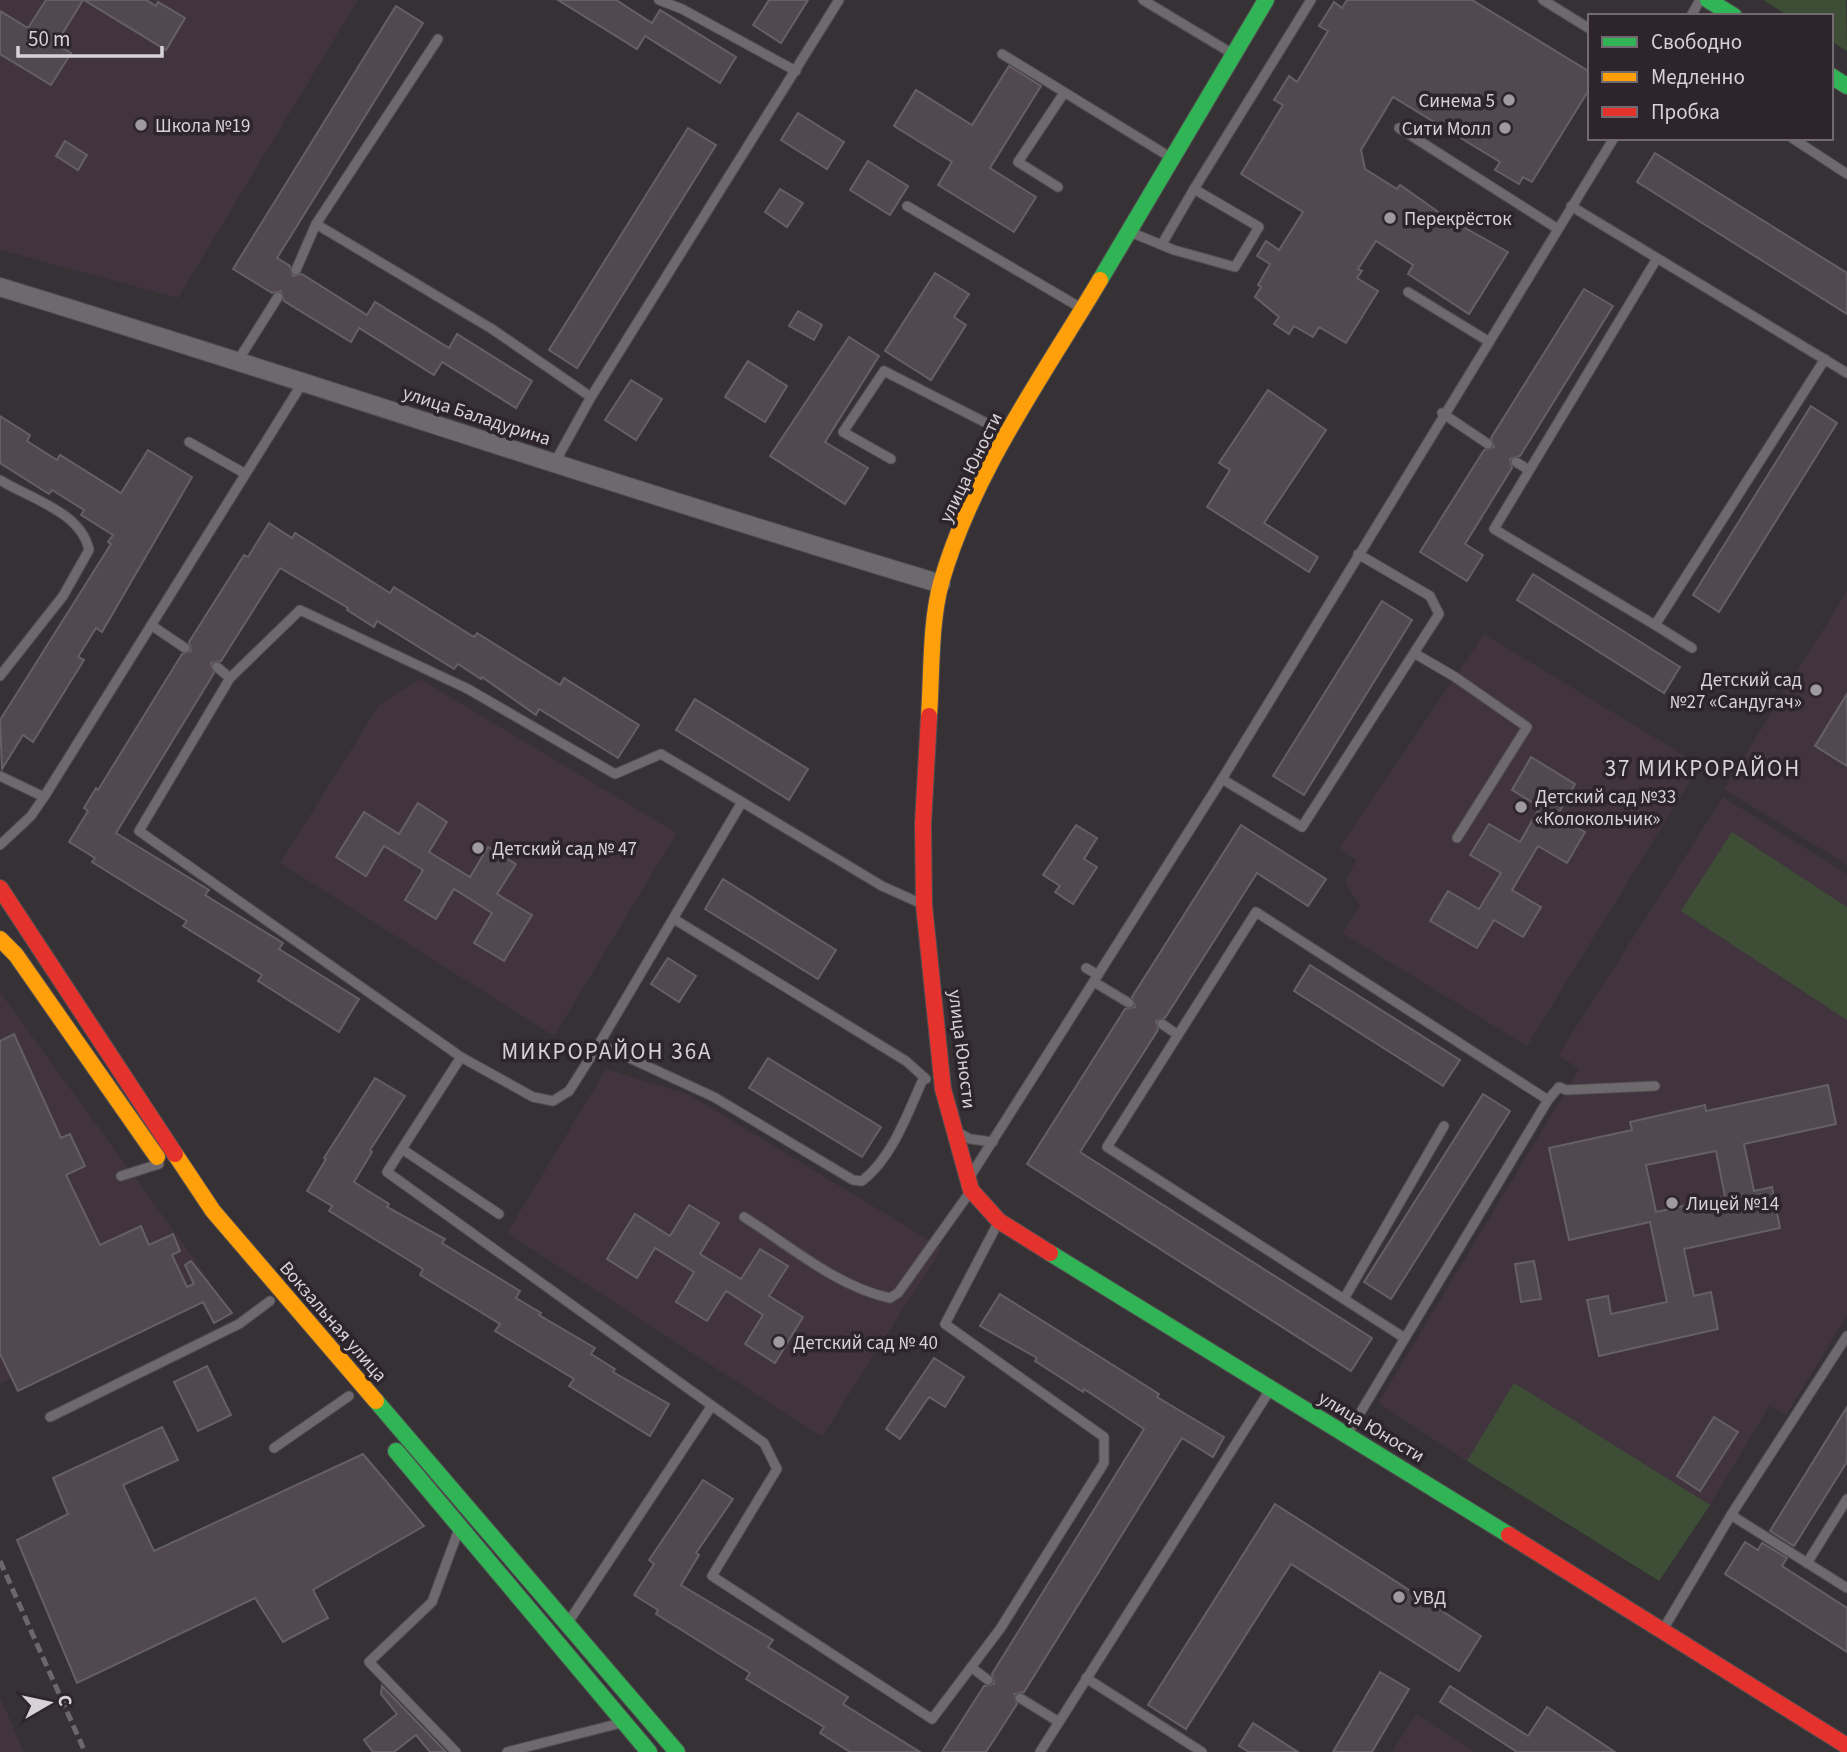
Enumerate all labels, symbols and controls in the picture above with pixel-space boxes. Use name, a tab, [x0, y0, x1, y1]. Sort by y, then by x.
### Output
scale bar	[18, 14, 161, 58]
legend	[1588, 14, 1833, 140]
text: 50 m	[28, 24, 70, 54]
text: Свободно	[1651, 27, 1742, 57]
text: Медленно	[1651, 62, 1745, 92]
place label: Синема 5	[1418, 88, 1495, 115]
marker: Синема 5	[1501, 92, 1517, 108]
text: Пробка	[1651, 97, 1720, 127]
place label: Школа №19	[155, 113, 250, 140]
place label: Сити Молл	[1402, 116, 1491, 143]
marker: Школа №19	[133, 117, 149, 133]
marker: Сити Молл	[1497, 120, 1513, 136]
place label: Перекрёсток	[1404, 206, 1512, 233]
marker: Перекрёсток	[1382, 210, 1398, 226]
street label: улица Баладурина	[399, 380, 554, 453]
street label: улица Юности	[933, 408, 1010, 527]
place label: Детский сад №27 «Сандугач»	[1670, 667, 1802, 716]
marker: Детский сад №27 «Сандугач»	[1808, 682, 1824, 698]
district label: 37 МИКРОРАЙОН	[1605, 752, 1801, 785]
place label: Детский сад №33 «Колокольчик»	[1535, 784, 1676, 833]
marker: Детский сад №33 «Колокольчик»	[1513, 799, 1529, 815]
place label: Детский сад № 47	[492, 836, 637, 863]
marker: Детский сад № 47	[470, 840, 486, 856]
street label: улица Юности	[941, 988, 982, 1110]
district label: МИКРОРАЙОН 36А	[501, 1035, 713, 1068]
place label: Лицей №14	[1686, 1191, 1779, 1218]
marker: Лицей №14	[1664, 1195, 1680, 1211]
street label: Вокзальная улица	[273, 1256, 393, 1388]
place label: Детский сад № 40	[793, 1330, 938, 1357]
marker: Детский сад № 40	[771, 1334, 787, 1350]
street label: улица Юности	[1313, 1385, 1430, 1470]
place label: УВД	[1413, 1585, 1446, 1612]
marker: УВД	[1391, 1589, 1407, 1605]
north arrow	[14, 1668, 84, 1738]
text: С	[50, 1693, 79, 1708]

